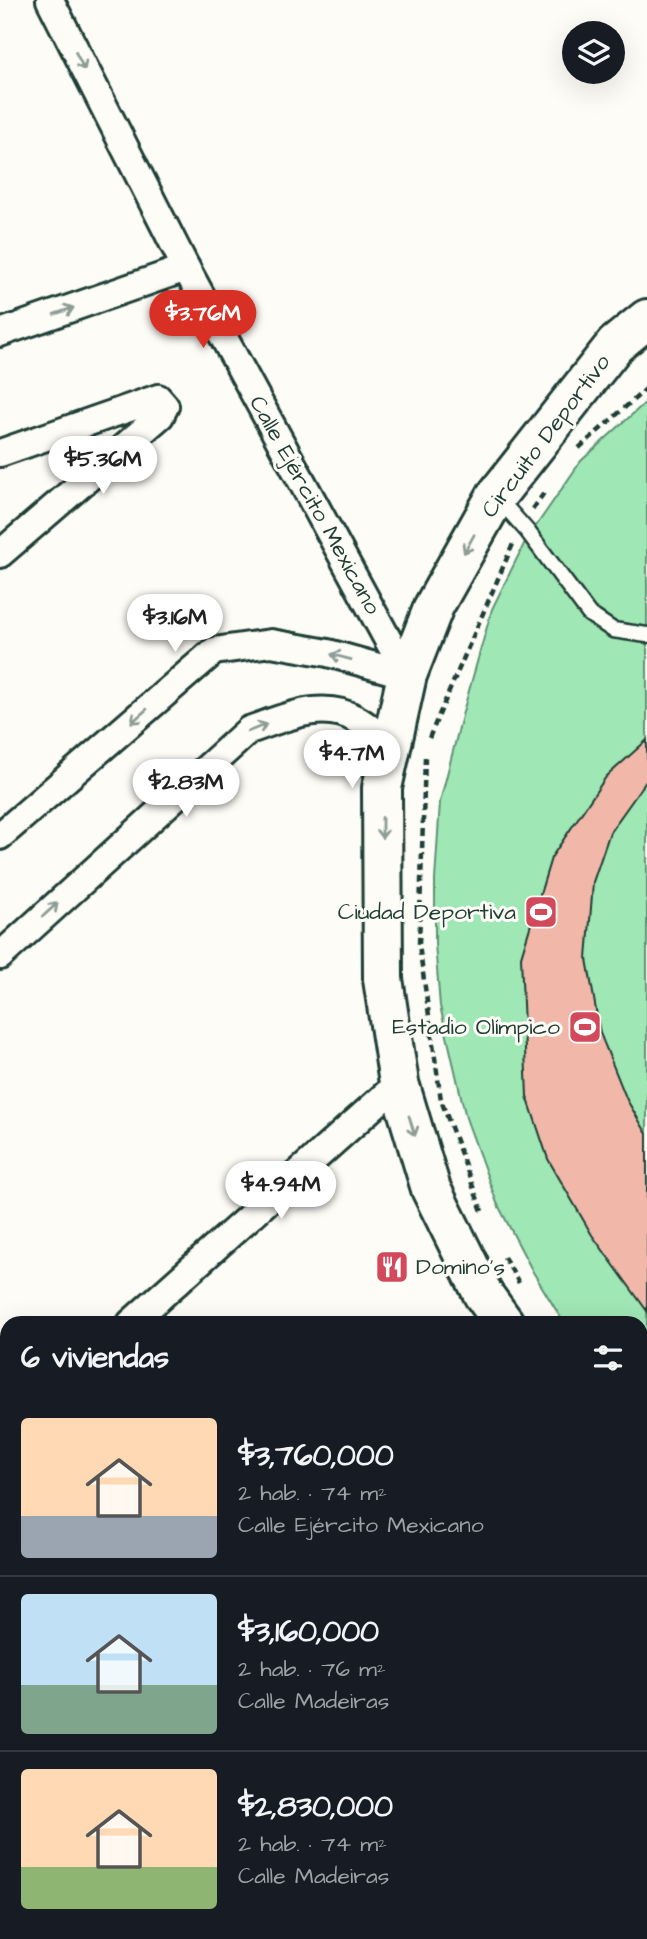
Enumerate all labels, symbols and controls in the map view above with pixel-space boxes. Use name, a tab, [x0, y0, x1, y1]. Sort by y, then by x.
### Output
map controls	[562, 21, 625, 84]
button: layers	[562, 21, 625, 84]
one-way arrow	[74, 50, 88, 71]
pin: $3.76M	[146, 290, 260, 350]
text: $3.76M	[165, 297, 241, 329]
one-way arrow	[53, 304, 75, 316]
street label: Circuito Deportivo	[474, 348, 618, 524]
street label: Calle Ejército Mexicano	[241, 390, 389, 620]
pin: $5.36M	[46, 436, 160, 496]
text: $5.36M	[64, 443, 142, 475]
one-way arrow	[462, 534, 476, 554]
pin: $3.16M	[118, 594, 232, 654]
text: $3.16M	[143, 601, 207, 633]
one-way arrow	[330, 649, 352, 662]
one-way arrow	[131, 708, 149, 724]
one-way arrow	[246, 720, 267, 733]
pin: $4.7M	[303, 730, 401, 790]
text: $4.7M	[320, 737, 384, 769]
pin: $2.83M	[129, 760, 243, 819]
text: $2.83M	[149, 766, 223, 798]
one-way arrow	[375, 816, 389, 839]
sports icon: Ciudad Deportiva	[522, 893, 560, 931]
place label: Ciudad Deportiva	[338, 896, 516, 928]
one-way arrow	[41, 902, 59, 918]
sports icon: Estadio Olímpico	[566, 1008, 604, 1046]
place label: Estadio Olímpico	[392, 1011, 560, 1043]
one-way arrow	[407, 1115, 420, 1137]
pin: $4.94M	[224, 1162, 338, 1221]
text: $4.94M	[241, 1168, 321, 1200]
restaurant icon: Domino's	[373, 1248, 411, 1286]
place label: Domino's	[416, 1251, 505, 1283]
text: 6 viviendas	[21, 1337, 169, 1379]
icon: filters	[589, 1339, 627, 1377]
text: $3,760,000	[238, 1435, 394, 1477]
icon: home	[77, 1446, 161, 1530]
text: 2 hab. · 74 m²	[238, 1477, 387, 1509]
text: Calle Ejército Mexicano	[238, 1509, 484, 1541]
text: $3,160,000	[238, 1611, 379, 1653]
icon: home	[77, 1622, 161, 1706]
text: 2 hab. · 76 m²	[238, 1653, 386, 1685]
text: Calle Madeiras	[238, 1685, 389, 1717]
text: $2,830,000	[238, 1786, 393, 1828]
icon: home	[77, 1797, 161, 1881]
text: 2 hab. · 74 m²	[238, 1828, 387, 1860]
text: Calle Madeiras	[238, 1860, 389, 1892]

